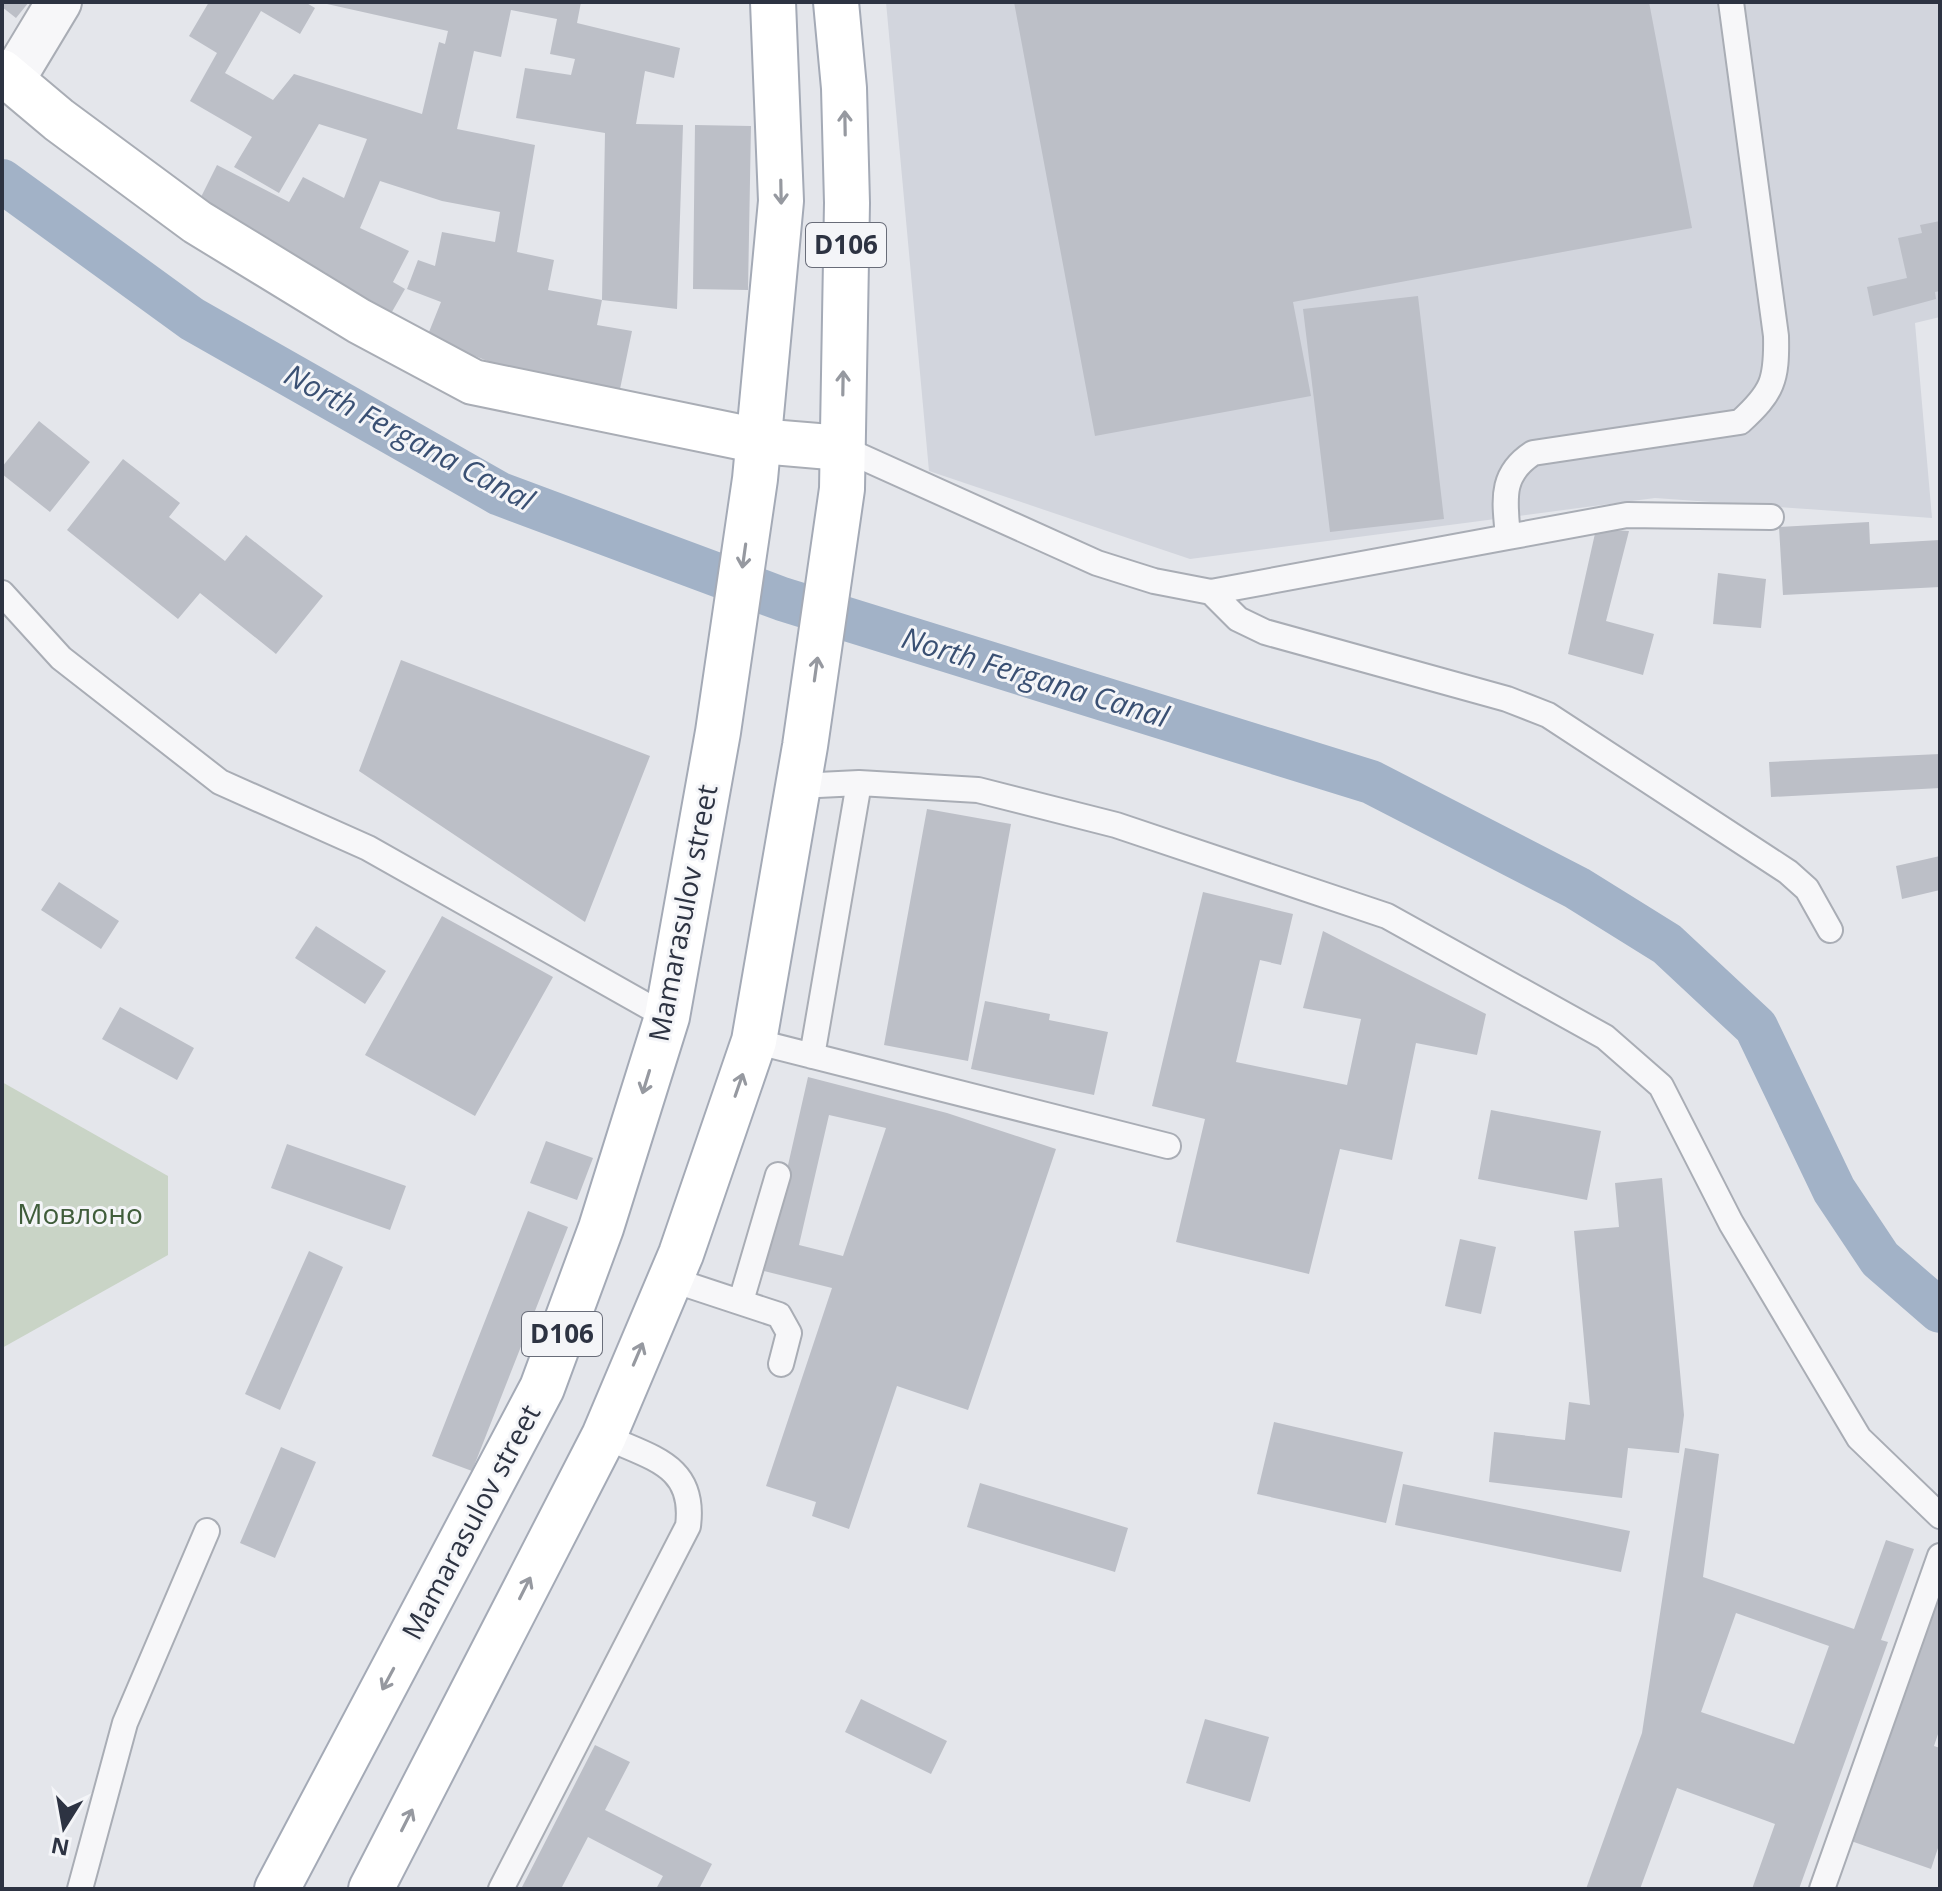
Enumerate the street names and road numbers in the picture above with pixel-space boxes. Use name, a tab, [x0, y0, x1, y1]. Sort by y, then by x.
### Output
road number: D106	[806, 223, 886, 267]
street label: Mamarasulov street	[638, 781, 726, 1045]
road number: D106	[522, 1312, 602, 1356]
street label: Mamarasulov street	[392, 1397, 548, 1646]

